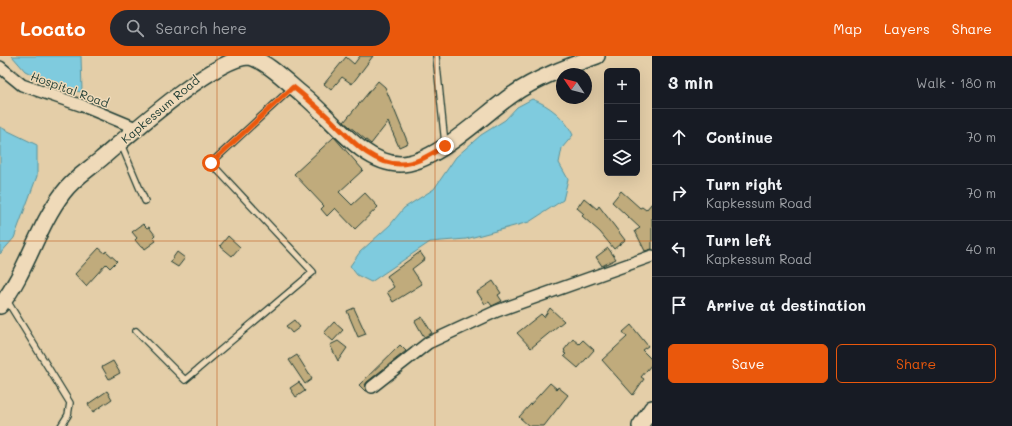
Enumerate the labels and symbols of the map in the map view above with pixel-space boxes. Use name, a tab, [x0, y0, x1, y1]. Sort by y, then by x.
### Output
street label: Hospital Road	[29, 67, 112, 111]
north arrow	[556, 68, 592, 104]
street label: Kapkessum Road	[118, 71, 203, 146]
route end	[436, 137, 454, 155]
route start	[202, 154, 220, 172]

